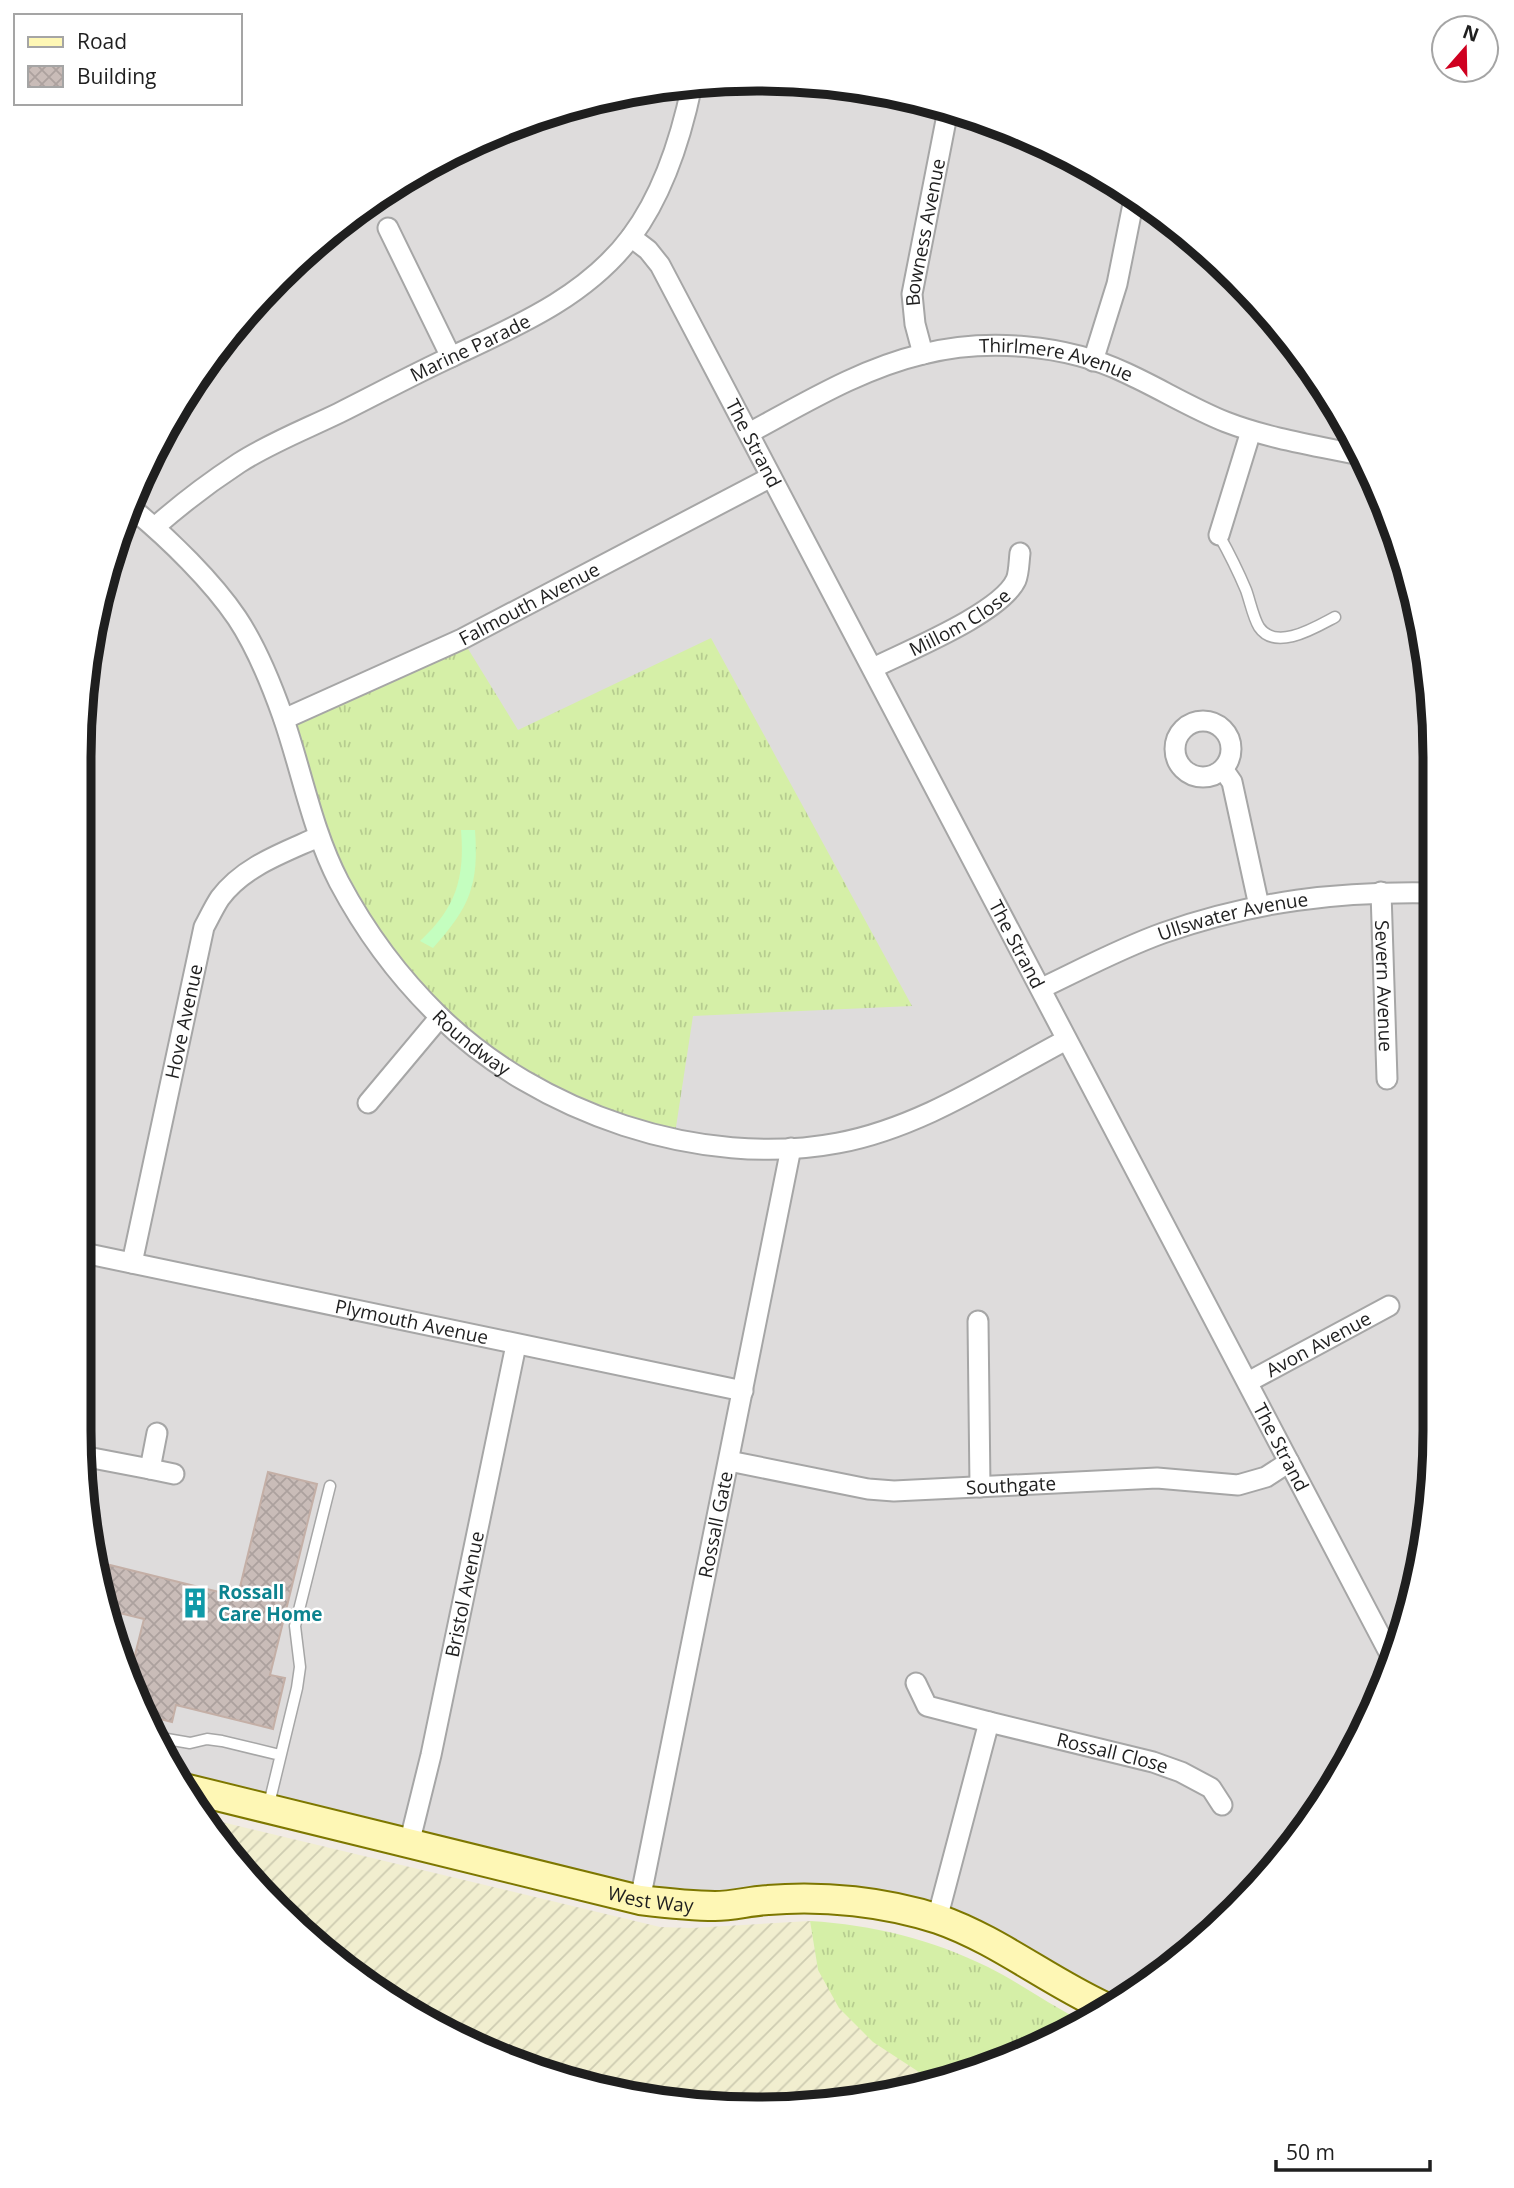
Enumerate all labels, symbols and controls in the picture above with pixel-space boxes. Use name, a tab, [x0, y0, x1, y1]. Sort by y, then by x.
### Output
legend	[14, 14, 242, 105]
north arrow	[1430, 14, 1500, 84]
text: N	[1459, 18, 1483, 48]
text: Road	[77, 27, 127, 55]
text: Building	[77, 62, 156, 90]
street label: Bowness Avenue	[899, 156, 951, 307]
street label: Marine Parade	[406, 308, 535, 388]
street label: Thirlmere Avenue	[978, 332, 1137, 387]
street label: The Strand	[720, 394, 788, 492]
street label: Falmouth Avenue	[454, 556, 604, 651]
street label: Millom Close	[905, 583, 1016, 662]
street label: Ullswater Avenue	[1154, 886, 1310, 947]
street label: The Strand	[983, 896, 1051, 993]
street label: Severn Avenue	[1369, 920, 1399, 1052]
street label: Hove Avenue	[159, 962, 209, 1081]
street label: Roundway	[427, 1004, 516, 1082]
street label: Plymouth Avenue	[333, 1293, 491, 1350]
street label: Avon Avenue	[1261, 1305, 1376, 1383]
street label: The Strand	[1247, 1398, 1315, 1496]
street label: Rossall Gate	[692, 1469, 739, 1580]
street label: Southgate	[965, 1470, 1057, 1500]
street label: Bristol Avenue	[439, 1529, 490, 1659]
place label: Rossall Care Home	[218, 1579, 323, 1627]
building icon: Rossall Care Home	[178, 1586, 212, 1620]
street label: Rossall Close	[1054, 1726, 1172, 1779]
street label: West Way	[605, 1880, 695, 1918]
scale bar	[1276, 2128, 1430, 2172]
text: 50 m	[1286, 2138, 1335, 2166]

